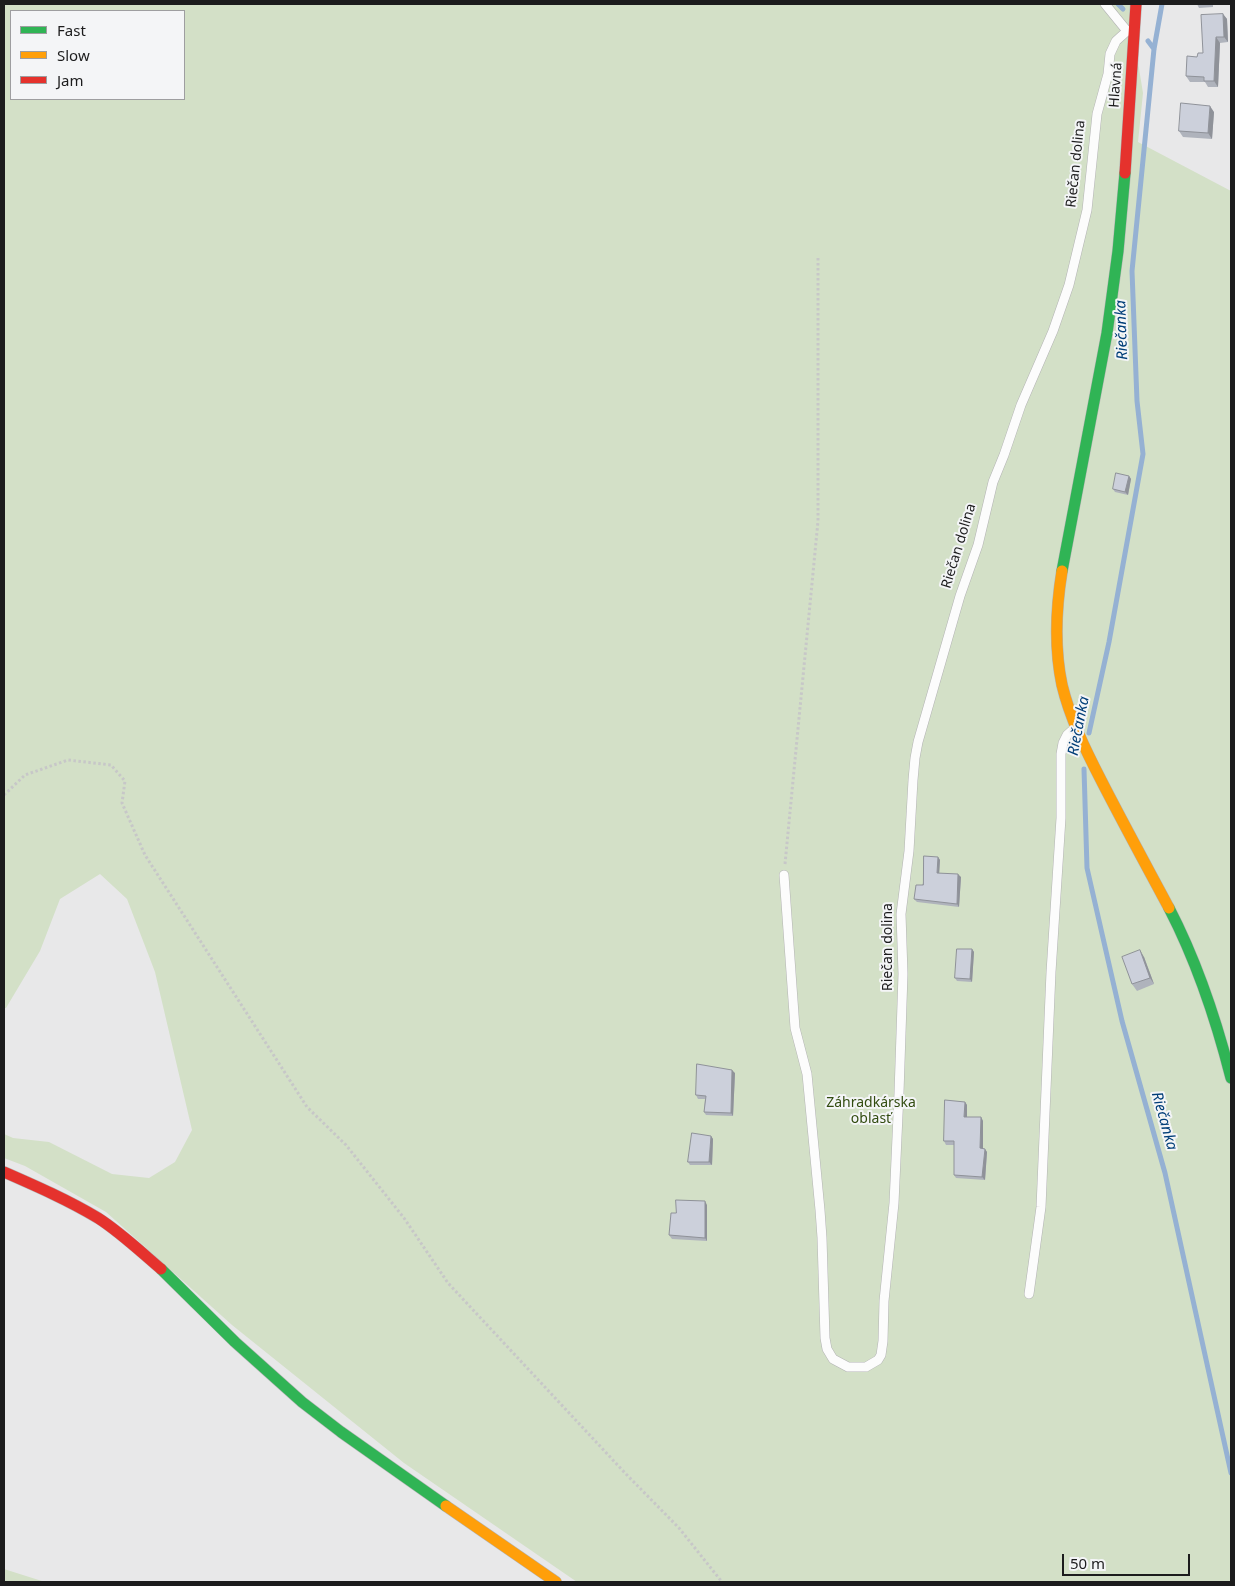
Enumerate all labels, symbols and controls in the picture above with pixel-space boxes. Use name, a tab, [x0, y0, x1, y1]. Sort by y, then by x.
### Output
legend	[10, 10, 185, 100]
text: Fast	[57, 20, 86, 40]
text: Slow	[57, 45, 90, 65]
street label: Hlavná	[1106, 62, 1126, 108]
text: Jam	[57, 70, 84, 90]
street label: Riečan dolina	[1063, 119, 1089, 209]
water label: Riečanka	[1112, 300, 1132, 360]
street label: Riečan dolina	[938, 502, 980, 590]
water label: Riečanka	[1064, 695, 1094, 757]
street label: Riečan dolina	[880, 903, 896, 991]
water label: Riečanka	[1147, 1090, 1181, 1152]
park label: Záhradkárska oblasť	[826, 1095, 916, 1128]
scale bar	[1065, 1544, 1192, 1576]
text: 50 m	[1070, 1553, 1105, 1573]

